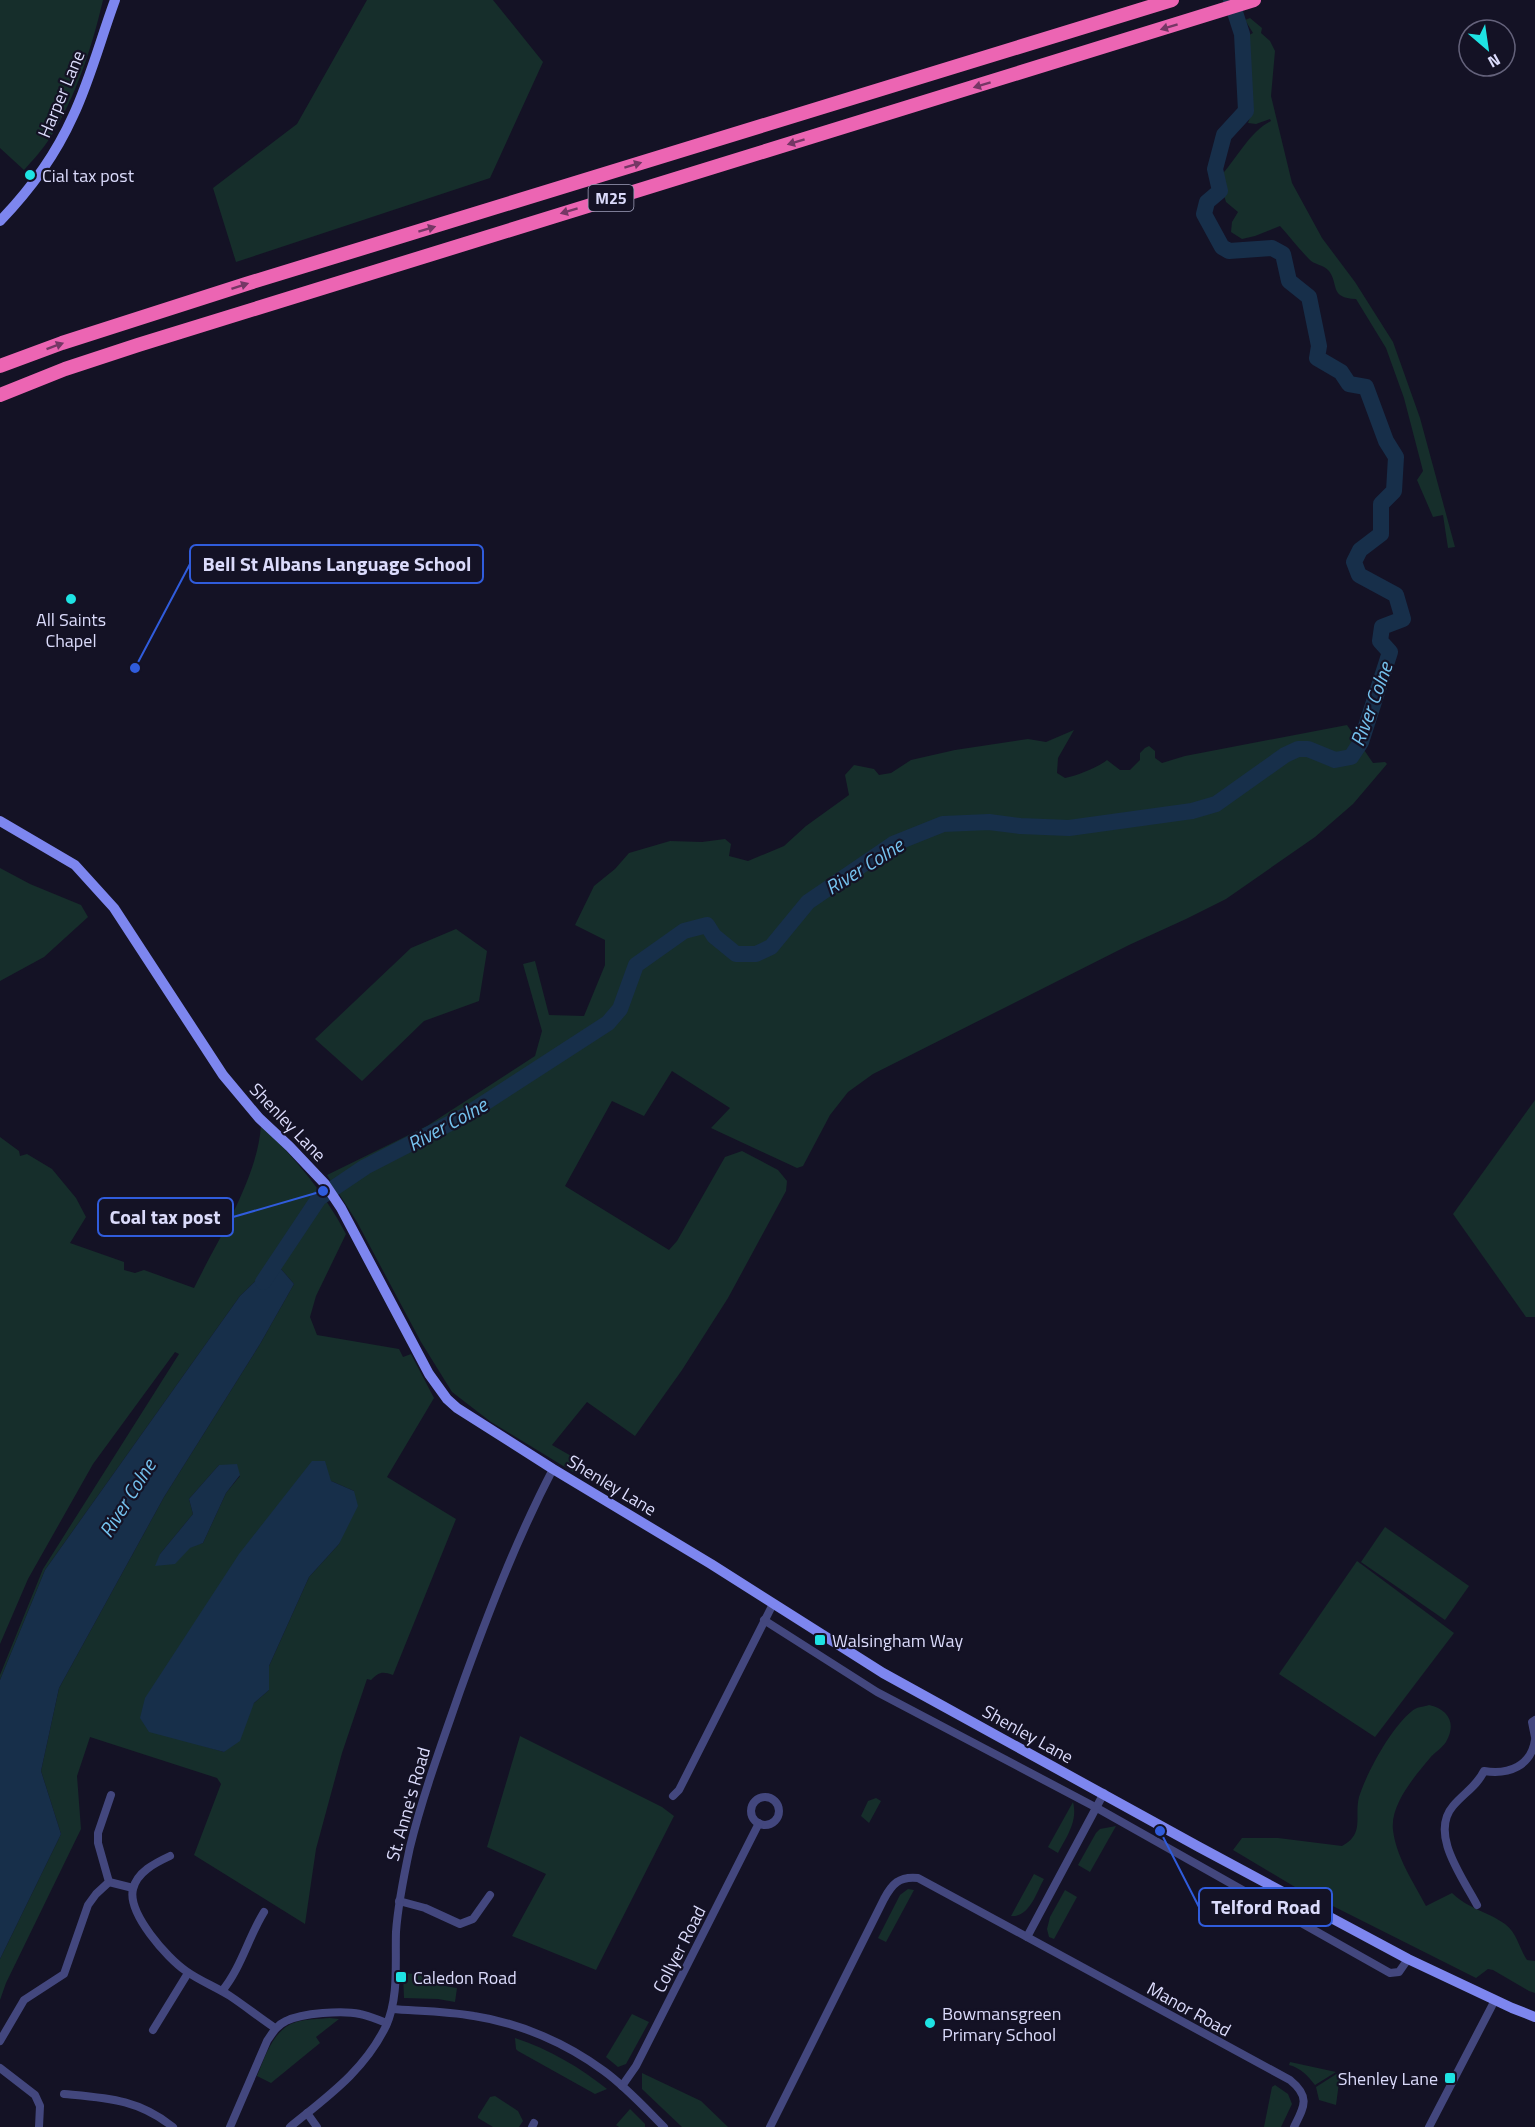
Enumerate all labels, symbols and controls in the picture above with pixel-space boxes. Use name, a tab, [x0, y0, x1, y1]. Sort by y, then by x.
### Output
north arrow	[1457, 18, 1517, 78]
one-way arrow	[1160, 23, 1178, 32]
street label: Harper Lane	[30, 46, 92, 142]
text: N	[1484, 48, 1505, 74]
one-way arrow	[973, 81, 991, 90]
one-way arrow	[787, 138, 805, 147]
one-way arrow	[624, 160, 642, 169]
place label: Cial tax post	[42, 162, 135, 189]
marker: Cial tax post	[23, 168, 37, 182]
road number: M25	[588, 185, 634, 211]
one-way arrow	[560, 207, 578, 216]
one-way arrow	[418, 223, 436, 233]
one-way arrow	[231, 281, 249, 290]
one-way arrow	[46, 341, 64, 351]
callout: Bell St Albans Language School	[190, 545, 483, 583]
text: Bell St Albans Language School	[203, 548, 471, 579]
marker: All Saints Chapel	[64, 592, 78, 606]
place label: All Saints Chapel	[36, 606, 106, 654]
water label: River Colne	[1341, 656, 1401, 750]
water label: River Colne	[819, 829, 911, 902]
street label: Shenley Lane	[243, 1077, 333, 1167]
water label: River Colne	[401, 1088, 494, 1159]
callout: Coal tax post	[98, 1198, 233, 1236]
text: Coal tax post	[110, 1201, 220, 1232]
street label: Shenley Lane	[562, 1448, 662, 1522]
water label: River Colne	[91, 1451, 164, 1543]
place label: Walsingham Way	[832, 1627, 963, 1654]
marker: Walsingham Way	[813, 1633, 827, 1647]
street label: Shenley Lane	[978, 1698, 1078, 1770]
street label: St. Anne's Road	[379, 1744, 437, 1864]
callout: Telford Road	[1199, 1888, 1332, 1926]
text: Telford Road	[1211, 1891, 1321, 1922]
street label: Collyer Road	[646, 1901, 712, 1997]
place label: Caledon Road	[413, 1964, 517, 1991]
marker: Caledon Road	[394, 1970, 408, 1984]
street label: Manor Road	[1142, 1975, 1236, 2043]
place label: Bowmansgreen Primary School	[942, 2000, 1061, 2048]
marker: Bowmansgreen Primary School	[923, 2016, 937, 2030]
place label: Shenley Lane	[1338, 2065, 1438, 2092]
marker: Shenley Lane	[1443, 2071, 1457, 2085]

